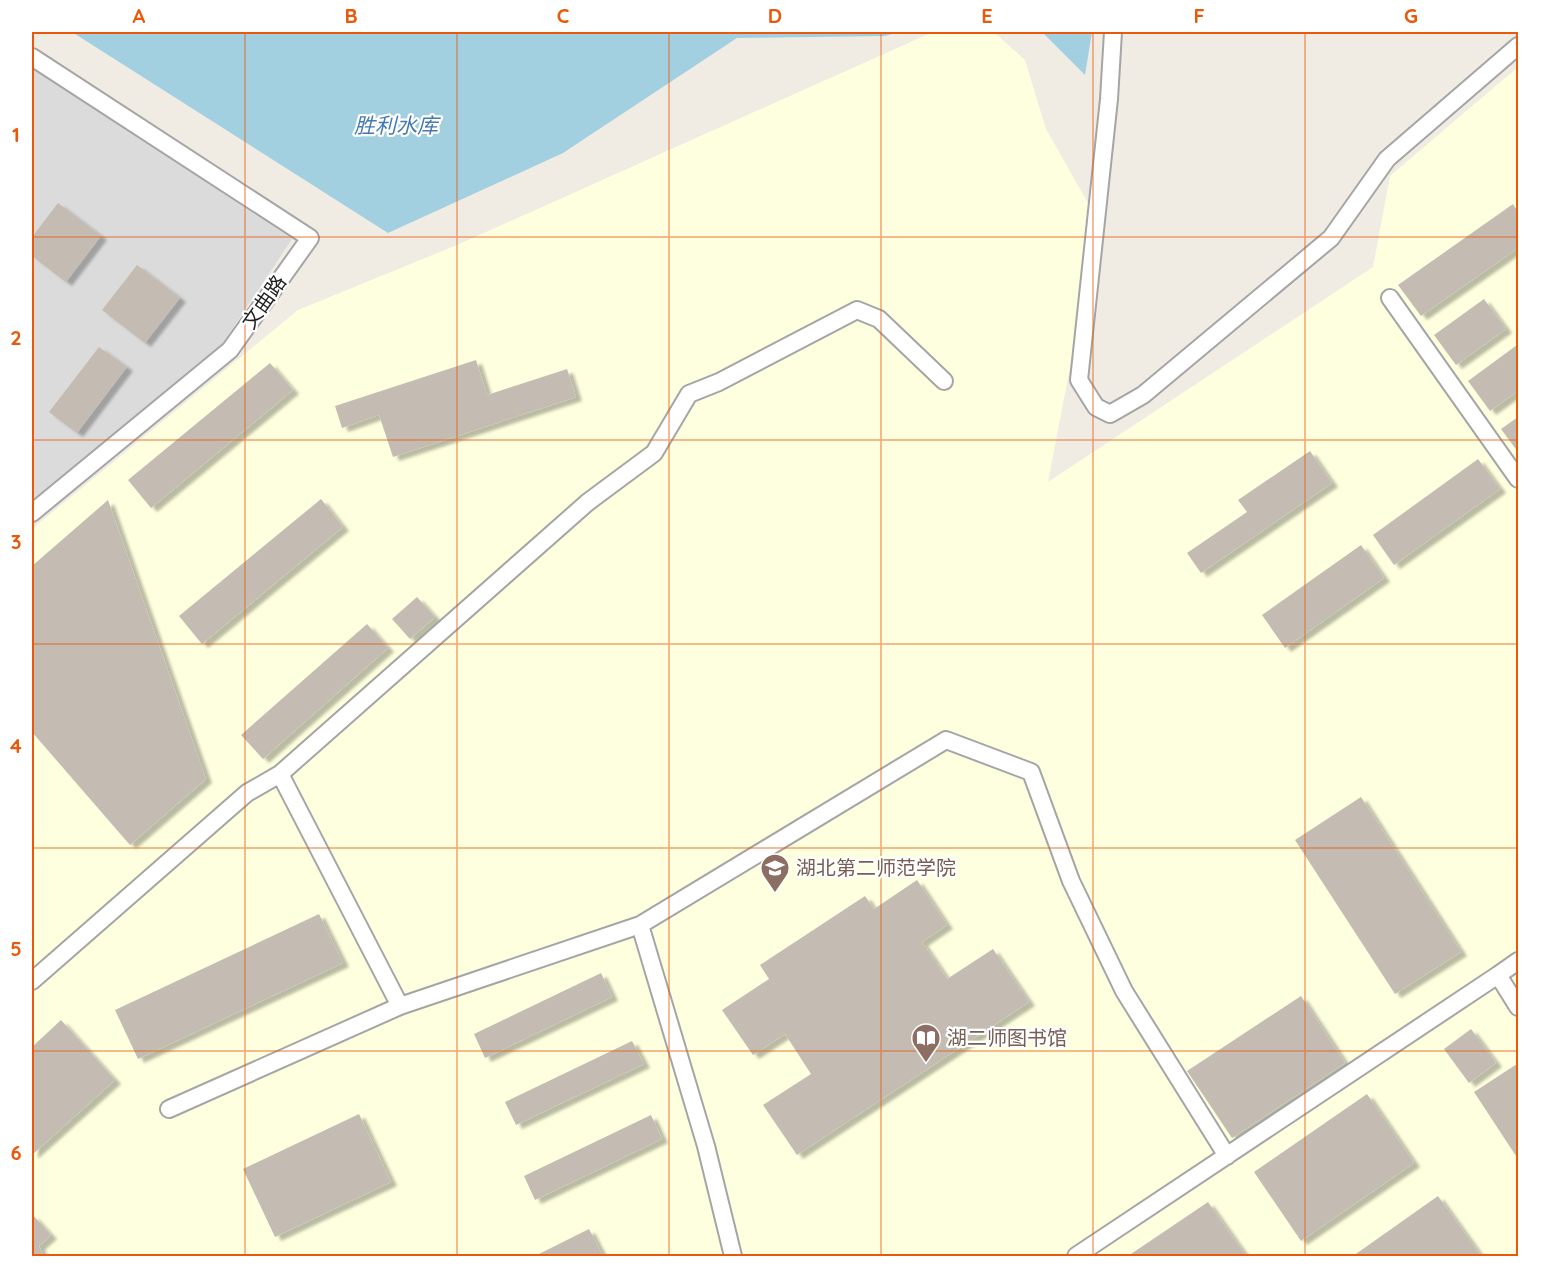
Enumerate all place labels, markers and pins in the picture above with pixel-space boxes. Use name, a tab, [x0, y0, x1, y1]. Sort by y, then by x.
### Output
school or university icon: 湖北第二师范学院	[759, 852, 791, 894]
place label: 湖北第二师范学院	[796, 855, 956, 880]
library icon: 湖二师图书馆	[910, 1022, 942, 1064]
place label: 湖二师图书馆	[947, 1025, 1067, 1050]

